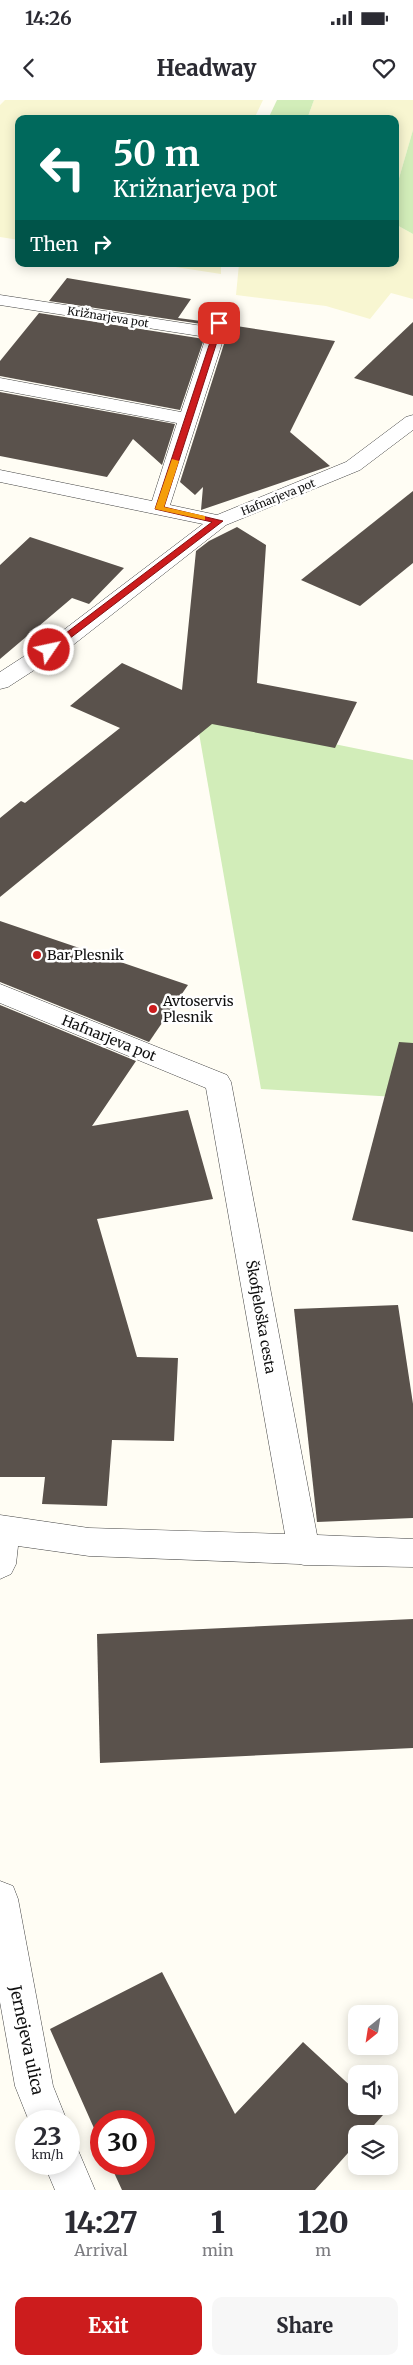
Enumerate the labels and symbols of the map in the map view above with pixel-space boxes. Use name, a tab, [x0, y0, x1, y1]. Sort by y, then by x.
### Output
pin	[198, 302, 240, 344]
street label: Križnarjeva pot	[66, 304, 150, 330]
street label: Hafnarjeva pot	[239, 476, 318, 518]
position arrow	[22, 623, 74, 675]
place label: Bar Plesnik	[47, 946, 124, 964]
marker: Bar Plesnik	[31, 949, 43, 961]
place label: Avtoservis Plesnik	[162, 992, 234, 1026]
marker: Avtoservis Plesnik	[147, 1003, 159, 1015]
street label: Hafnarjeva pot	[59, 1011, 159, 1065]
street label: Škofjeloška cesta	[242, 1259, 280, 1376]
street label: Jernejeva ulica	[5, 1982, 48, 2097]
north arrow	[348, 2005, 398, 2055]
speed limit sign: 30	[90, 2110, 155, 2175]

